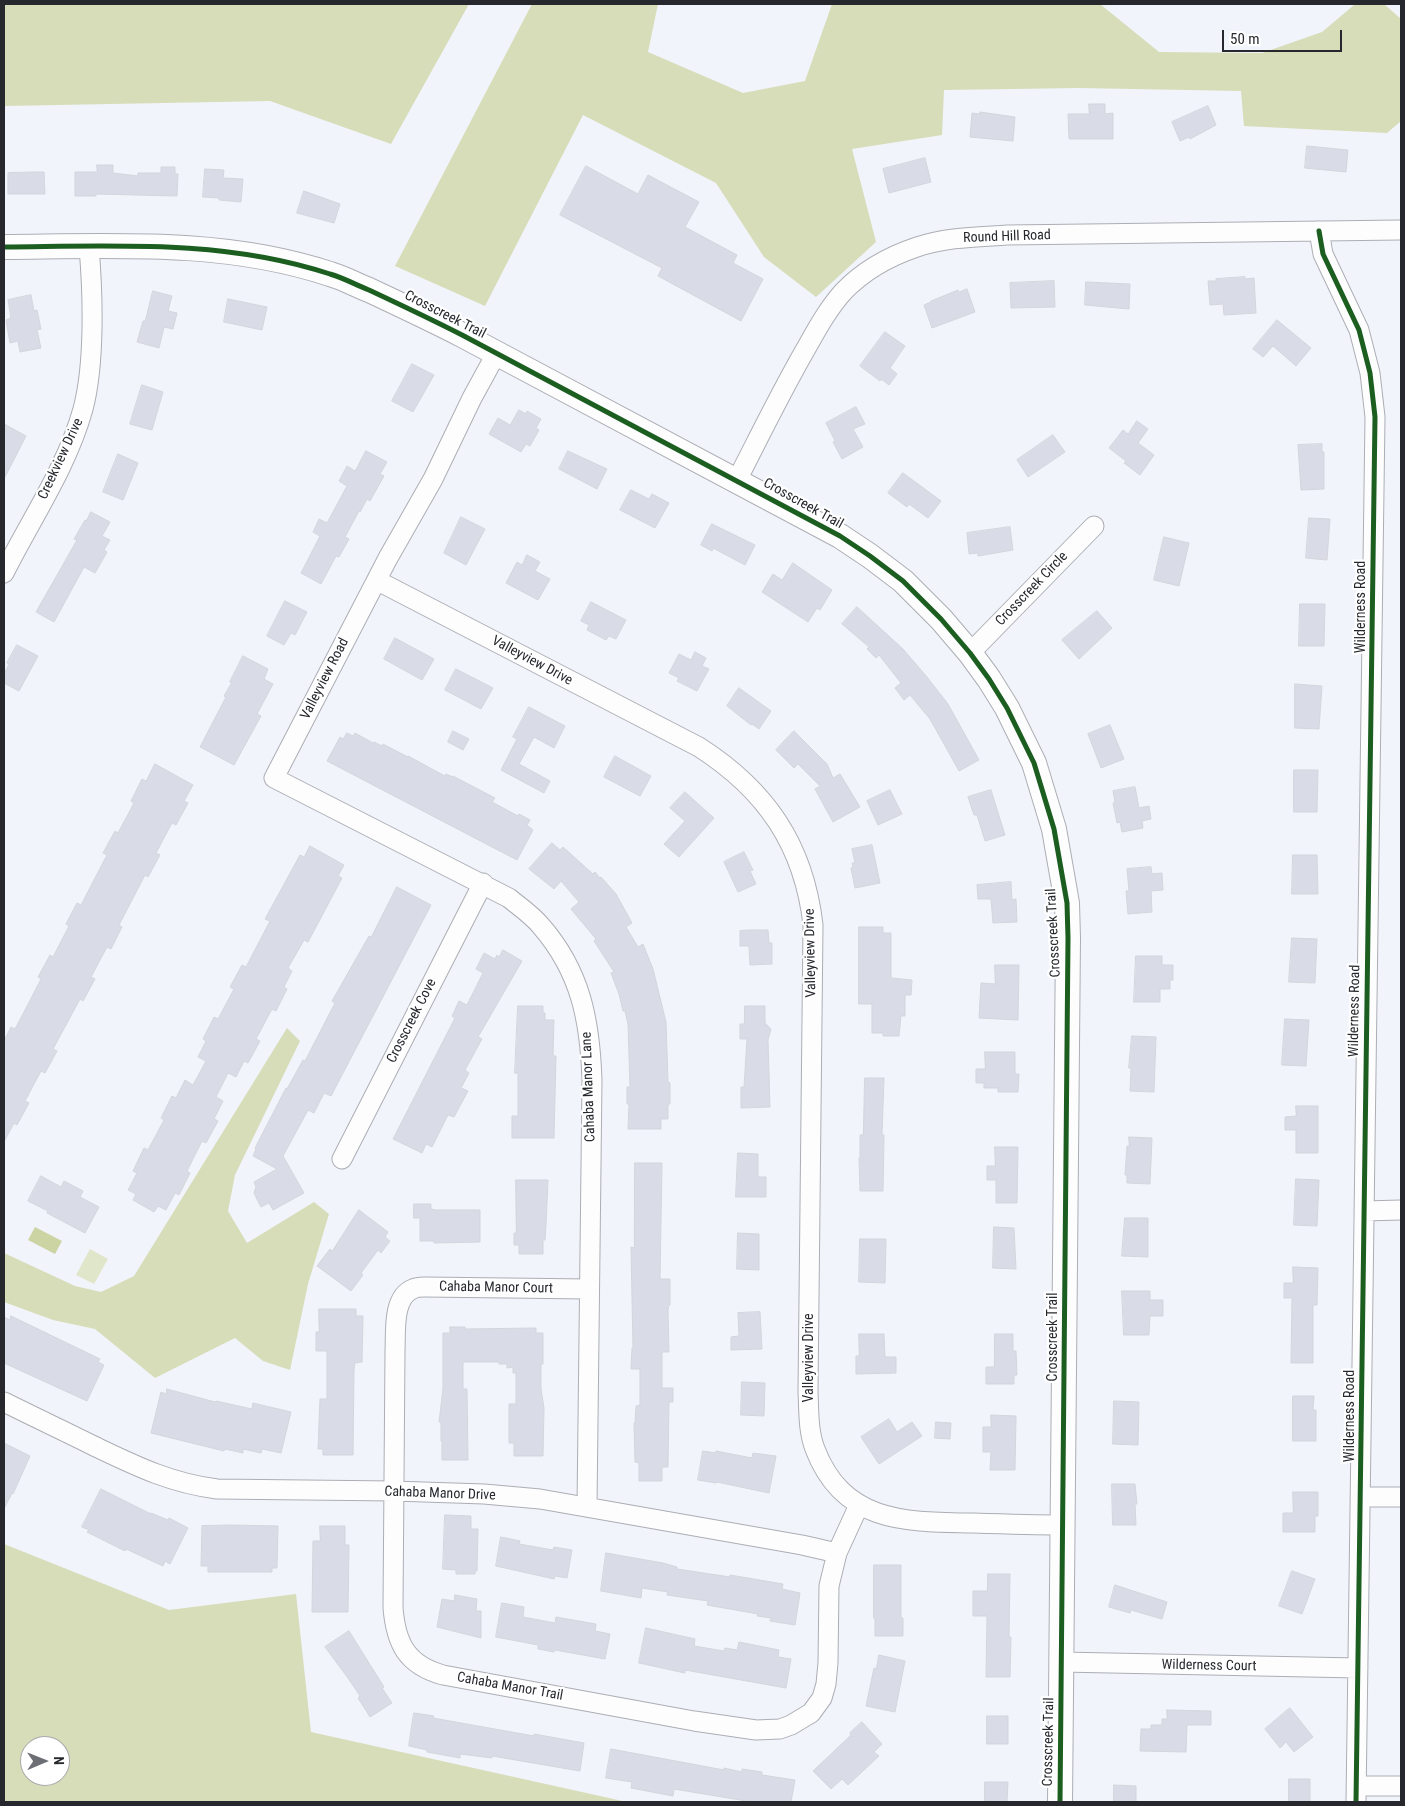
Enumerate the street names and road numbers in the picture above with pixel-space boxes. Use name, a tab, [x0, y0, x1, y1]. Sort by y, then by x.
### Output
street label: Round Hill Road	[963, 227, 1051, 247]
street label: Crosscreek Trail	[402, 287, 488, 343]
street label: Creekview Drive	[35, 416, 87, 502]
street label: Crosscreek Trail	[760, 475, 846, 533]
street label: Crosscreek Circle	[992, 548, 1072, 630]
street label: Wilderness Road	[1353, 561, 1369, 653]
street label: Valleyview Drive	[489, 633, 575, 689]
street label: Valleyview Road	[297, 635, 353, 723]
street label: Crosscreek Trail	[1043, 888, 1065, 978]
street label: Valleyview Drive	[802, 908, 820, 998]
street label: Wilderness Road	[1346, 965, 1364, 1057]
street label: Crosscreek Cove	[384, 976, 440, 1066]
street label: Cahaba Manor Lane	[579, 1032, 599, 1142]
street label: Cahaba Manor Court	[439, 1279, 553, 1297]
street label: Crosscreek Trail	[1045, 1292, 1061, 1382]
street label: Valleyview Drive	[801, 1314, 817, 1402]
street label: Wilderness Road	[1342, 1370, 1358, 1462]
street label: Cahaba Manor Drive	[384, 1484, 496, 1504]
street label: Wilderness Court	[1162, 1657, 1256, 1675]
street label: Cahaba Manor Trail	[456, 1669, 564, 1705]
street label: Crosscreek Trail	[1040, 1697, 1058, 1787]

